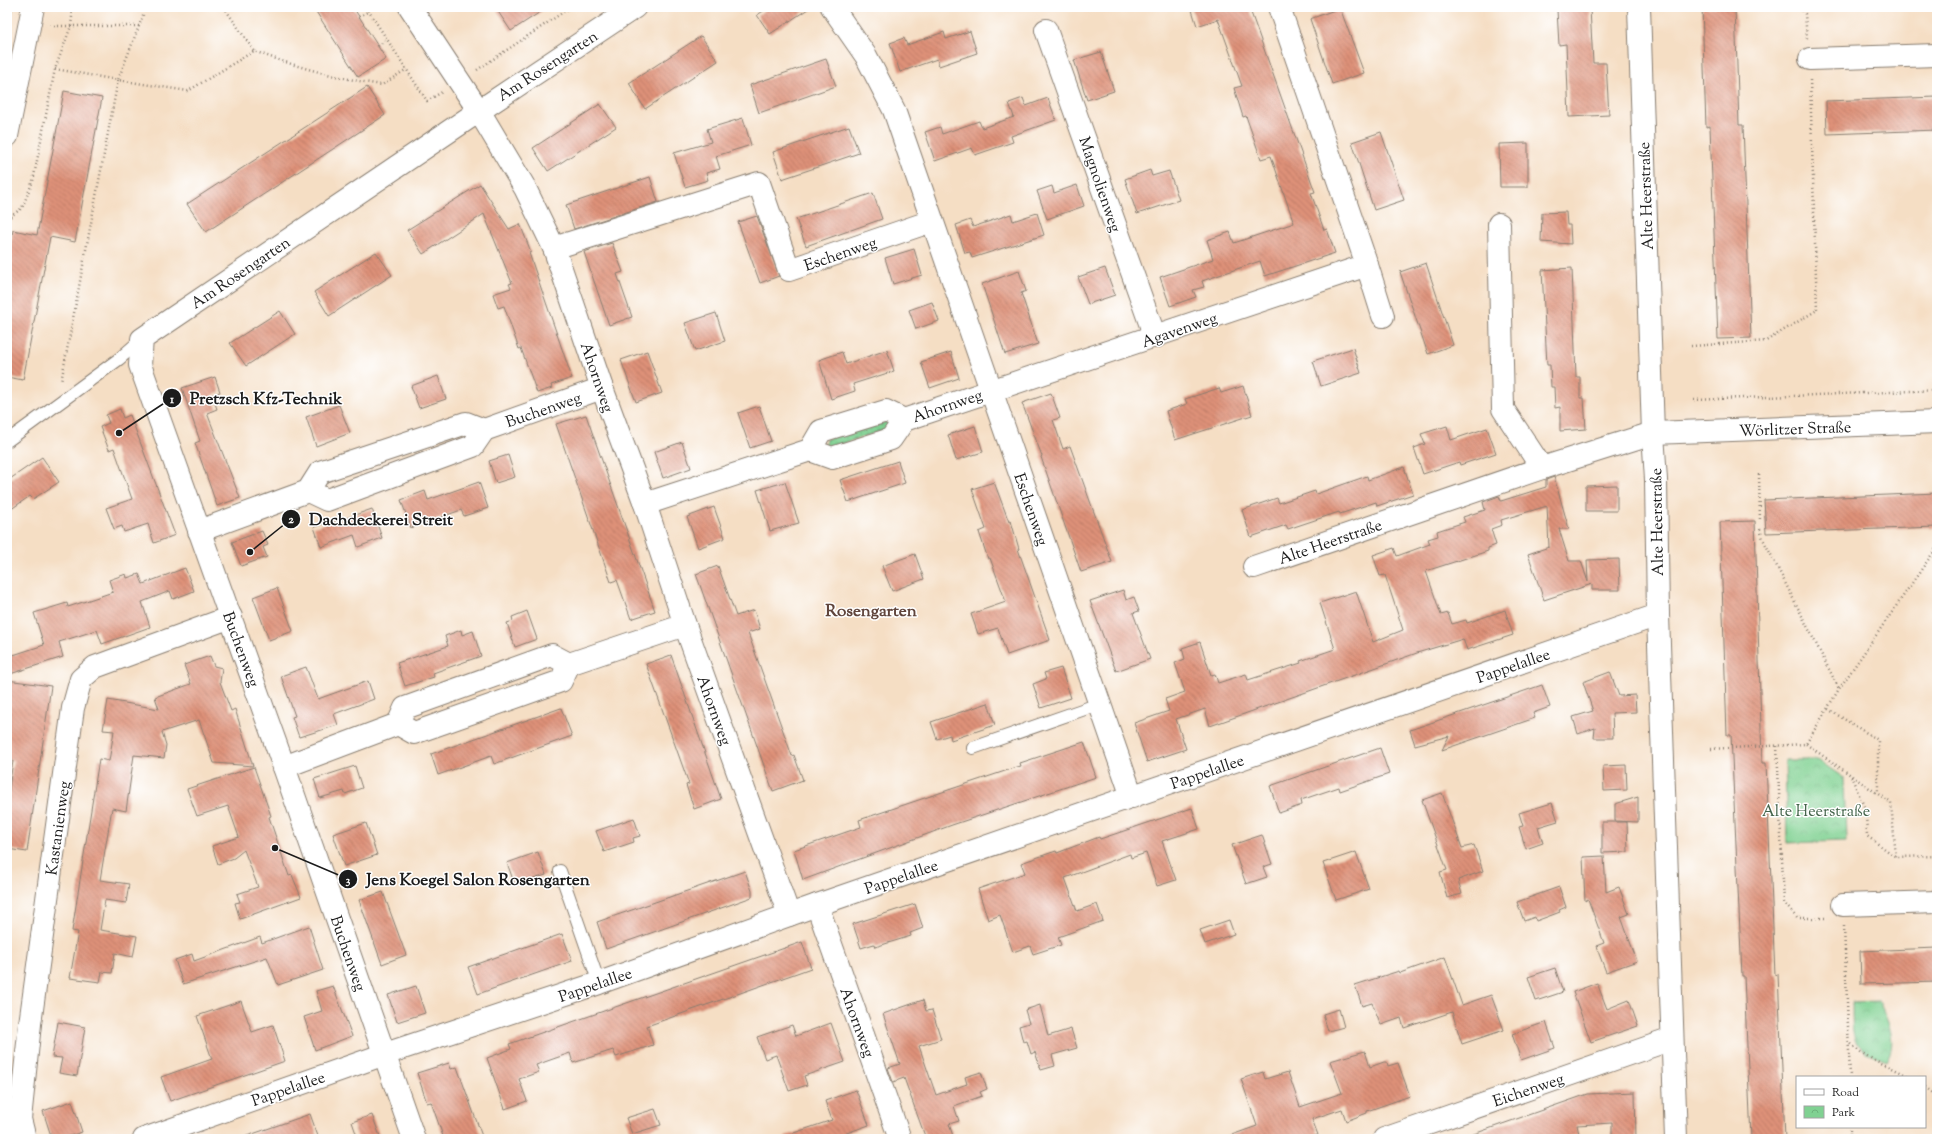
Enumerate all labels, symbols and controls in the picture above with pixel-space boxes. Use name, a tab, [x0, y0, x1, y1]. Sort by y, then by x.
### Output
street label: Am Rosengarten	[494, 26, 604, 108]
street label: Magnolienweg	[1072, 134, 1126, 236]
street label: Alte Heerstraße	[1634, 141, 1661, 250]
street label: Am Rosengarten	[187, 232, 296, 316]
street label: Eschenweg	[801, 232, 880, 279]
street label: Agavenweg	[1139, 308, 1221, 355]
street label: Ahornweg	[573, 340, 618, 416]
callout: Pretzsch Kfz-Technik	[162, 384, 350, 413]
street label: Ahornweg	[910, 385, 986, 430]
text: Pretzsch Kfz-Technik	[190, 388, 343, 412]
street label: Buchenweg	[503, 388, 585, 435]
text: 1	[169, 391, 175, 409]
street label: Wörlitzer Straße	[1738, 417, 1852, 444]
street label: Alte Heerstraße	[1646, 468, 1671, 576]
street label: Eschenweg	[1006, 470, 1053, 549]
callout: Dachdeckerei Streit	[281, 504, 461, 533]
text: Dachdeckerei Streit	[309, 509, 453, 533]
text: 2	[288, 511, 294, 529]
street label: Alte Heerstraße	[1276, 515, 1386, 572]
district label: Rosengarten	[825, 600, 918, 624]
street label: Buchenweg	[215, 609, 264, 691]
street label: Pappelallee	[1474, 644, 1554, 691]
street label: Ahornweg	[689, 673, 736, 749]
street label: Pappelallee	[1168, 750, 1248, 797]
street label: Kastanienweg	[41, 779, 78, 877]
park label: Alte Heerstraße	[1762, 801, 1870, 824]
street label: Pappelallee	[862, 855, 942, 902]
callout: Jens Koegel Salon Rosengarten	[338, 865, 597, 894]
text: Jens Koegel Salon Rosengarten	[364, 869, 591, 893]
text: 3	[346, 872, 351, 890]
street label: Buchenweg	[323, 913, 370, 995]
street label: Pappelallee	[556, 963, 636, 1010]
street label: Ahornweg	[832, 985, 879, 1061]
street label: Pappelallee	[249, 1067, 329, 1114]
street label: Eichenweg	[1490, 1068, 1568, 1114]
legend	[1796, 1076, 1926, 1128]
text: Road	[1832, 1084, 1859, 1102]
text: Park	[1832, 1104, 1855, 1122]

